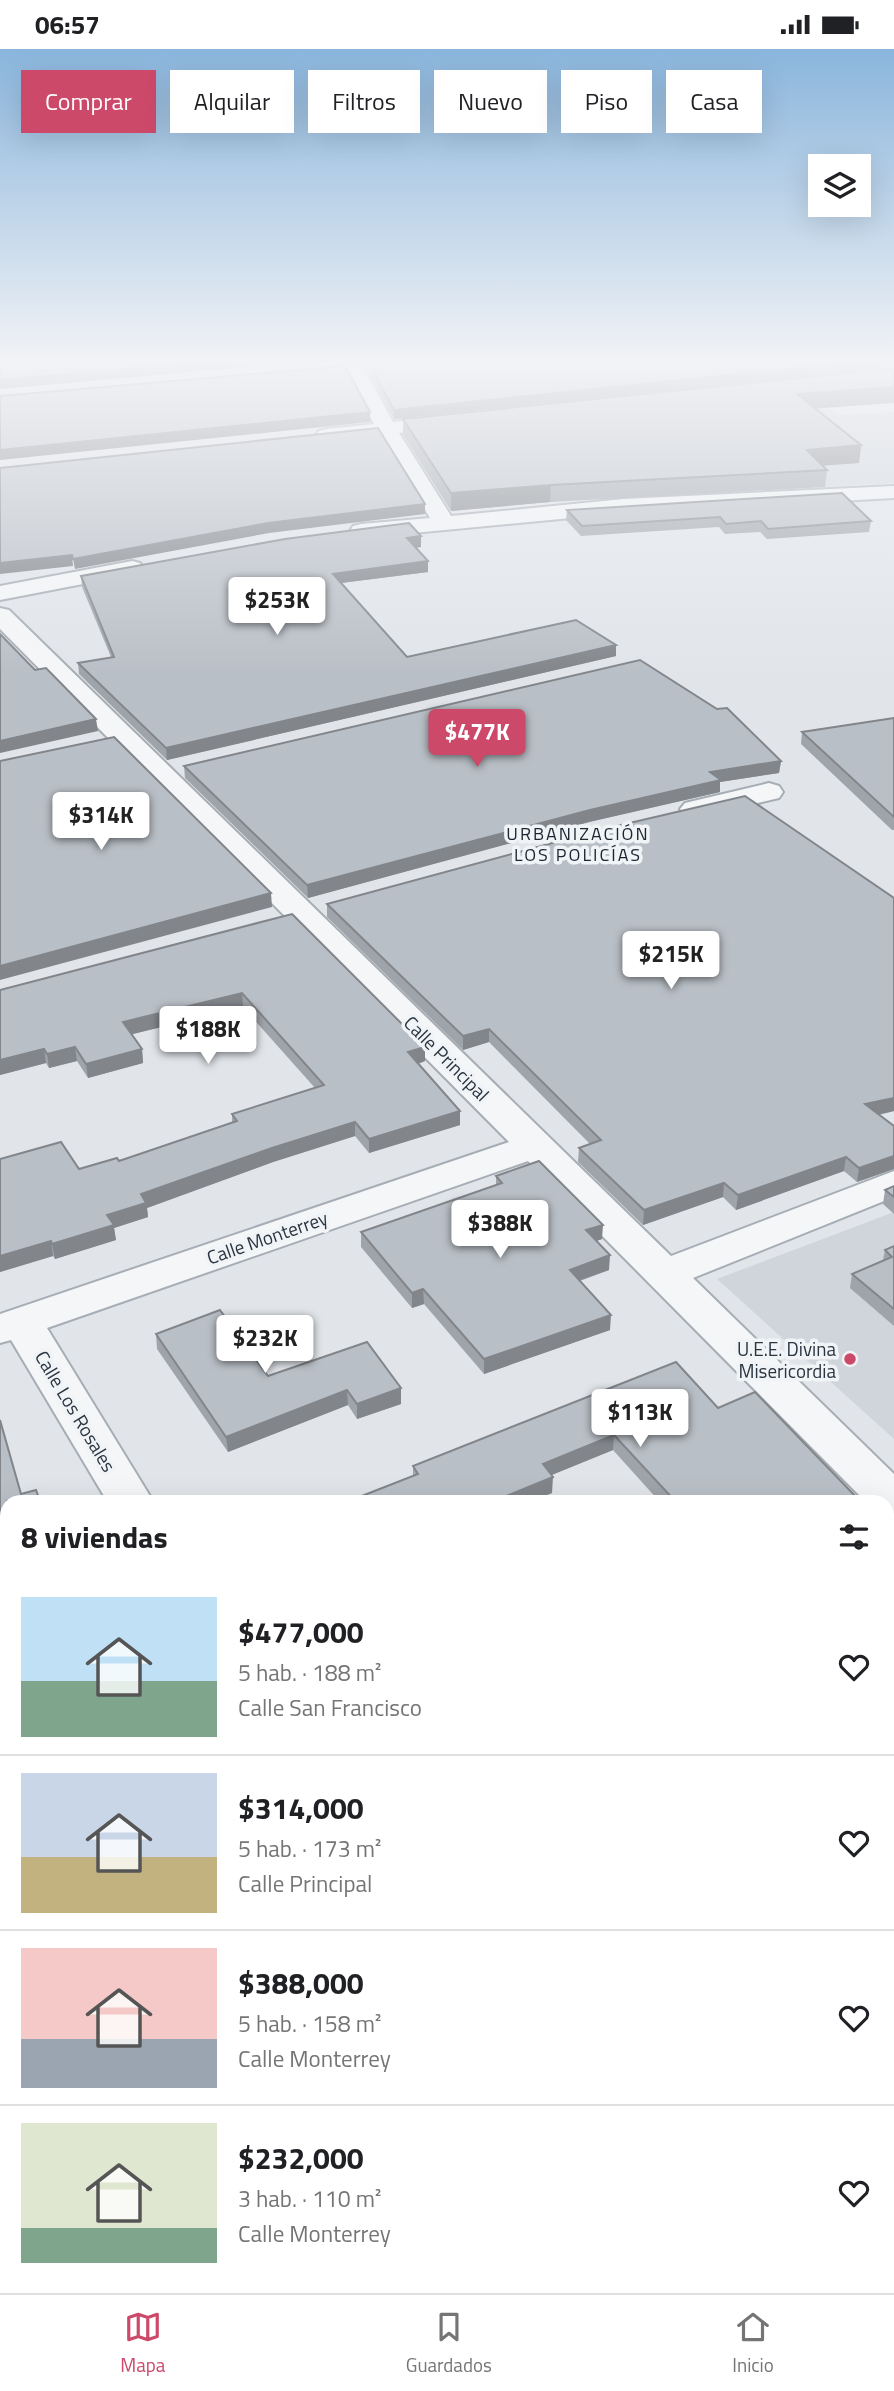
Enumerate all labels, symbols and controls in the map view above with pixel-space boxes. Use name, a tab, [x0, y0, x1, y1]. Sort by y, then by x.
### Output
text: 06:57	[35, 5, 100, 44]
chip: Comprar	[21, 70, 156, 133]
chip: Alquilar	[170, 70, 294, 133]
chip: Filtros	[308, 70, 420, 133]
chip: Nuevo	[434, 70, 547, 133]
chip: Piso	[561, 70, 652, 133]
chip: Casa	[666, 70, 762, 133]
map controls	[808, 154, 871, 217]
button: layers	[808, 154, 871, 217]
pin: $253K	[228, 577, 326, 637]
text: $253K	[244, 582, 310, 617]
pin: $477K	[428, 709, 526, 769]
text: $477K	[444, 714, 510, 749]
pin: $314K	[52, 793, 150, 852]
text: $314K	[68, 797, 134, 832]
district label: URBANIZACIÓN LOS POLICÍAS	[506, 820, 650, 868]
pin: $215K	[622, 932, 720, 991]
text: $215K	[638, 936, 704, 971]
pin: $188K	[159, 1007, 257, 1066]
street label: Calle Principal	[398, 1009, 496, 1107]
text: $188K	[175, 1011, 241, 1046]
pin: $388K	[451, 1201, 549, 1260]
street label: Calle Monterrey	[203, 1203, 331, 1271]
text: $388K	[467, 1205, 533, 1240]
pin: $232K	[216, 1315, 314, 1375]
text: $232K	[232, 1320, 298, 1355]
place label: U.E.E. Divina Misericordia	[737, 1334, 836, 1385]
street label: Calle Los Rosales	[28, 1345, 124, 1477]
marker: U.E.E. Divina Misericordia	[842, 1351, 858, 1367]
pin: $113K	[591, 1389, 689, 1449]
text: $113K	[607, 1394, 673, 1429]
text: 8 viviendas	[21, 1514, 168, 1560]
icon: filters	[835, 1518, 873, 1556]
text: $477,000	[238, 1609, 364, 1655]
icon: home	[77, 1625, 161, 1709]
icon: heart	[835, 1648, 873, 1686]
text: 5 hab. · 188 m²	[238, 1655, 381, 1690]
text: Calle San Francisco	[238, 1690, 422, 1725]
text: $314,000	[238, 1785, 364, 1831]
icon: home	[77, 1801, 161, 1885]
icon: heart	[835, 1824, 873, 1862]
text: 5 hab. · 173 m²	[238, 1831, 381, 1866]
text: Calle Principal	[238, 1866, 372, 1901]
text: $388,000	[238, 1960, 364, 2006]
icon: home	[77, 1976, 161, 2060]
icon: heart	[835, 1999, 873, 2037]
text: 5 hab. · 158 m²	[238, 2006, 381, 2041]
text: Calle Monterrey	[238, 2041, 391, 2076]
text: $232,000	[238, 2135, 364, 2181]
icon: home	[77, 2151, 161, 2235]
icon: heart	[835, 2174, 873, 2212]
text: 3 hab. · 110 m²	[238, 2181, 381, 2216]
text: Calle Monterrey	[238, 2216, 391, 2251]
tab: Mapa	[120, 2308, 165, 2379]
tab: Guardados	[406, 2308, 492, 2379]
tab: Inicio	[732, 2308, 774, 2379]

